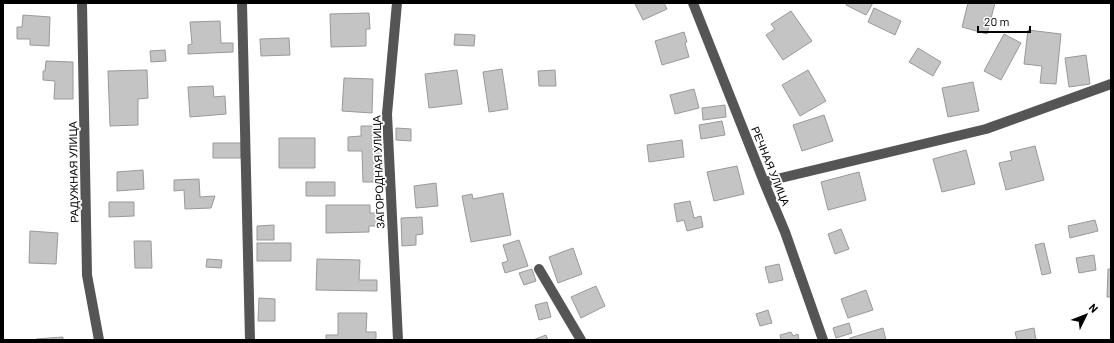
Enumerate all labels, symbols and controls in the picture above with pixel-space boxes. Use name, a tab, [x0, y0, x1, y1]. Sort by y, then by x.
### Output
scale bar	[978, 8, 1030, 34]
text: 20 m	[984, 14, 1010, 28]
street label: ЗАГОРОДНАЯ УЛИЦА	[370, 114, 386, 229]
street label: РАДУЖНАЯ УЛИЦА	[66, 120, 80, 223]
street label: РЕЧНАЯ УЛИЦА	[749, 124, 793, 208]
north arrow	[1066, 295, 1106, 335]
text: N	[1086, 301, 1101, 315]

